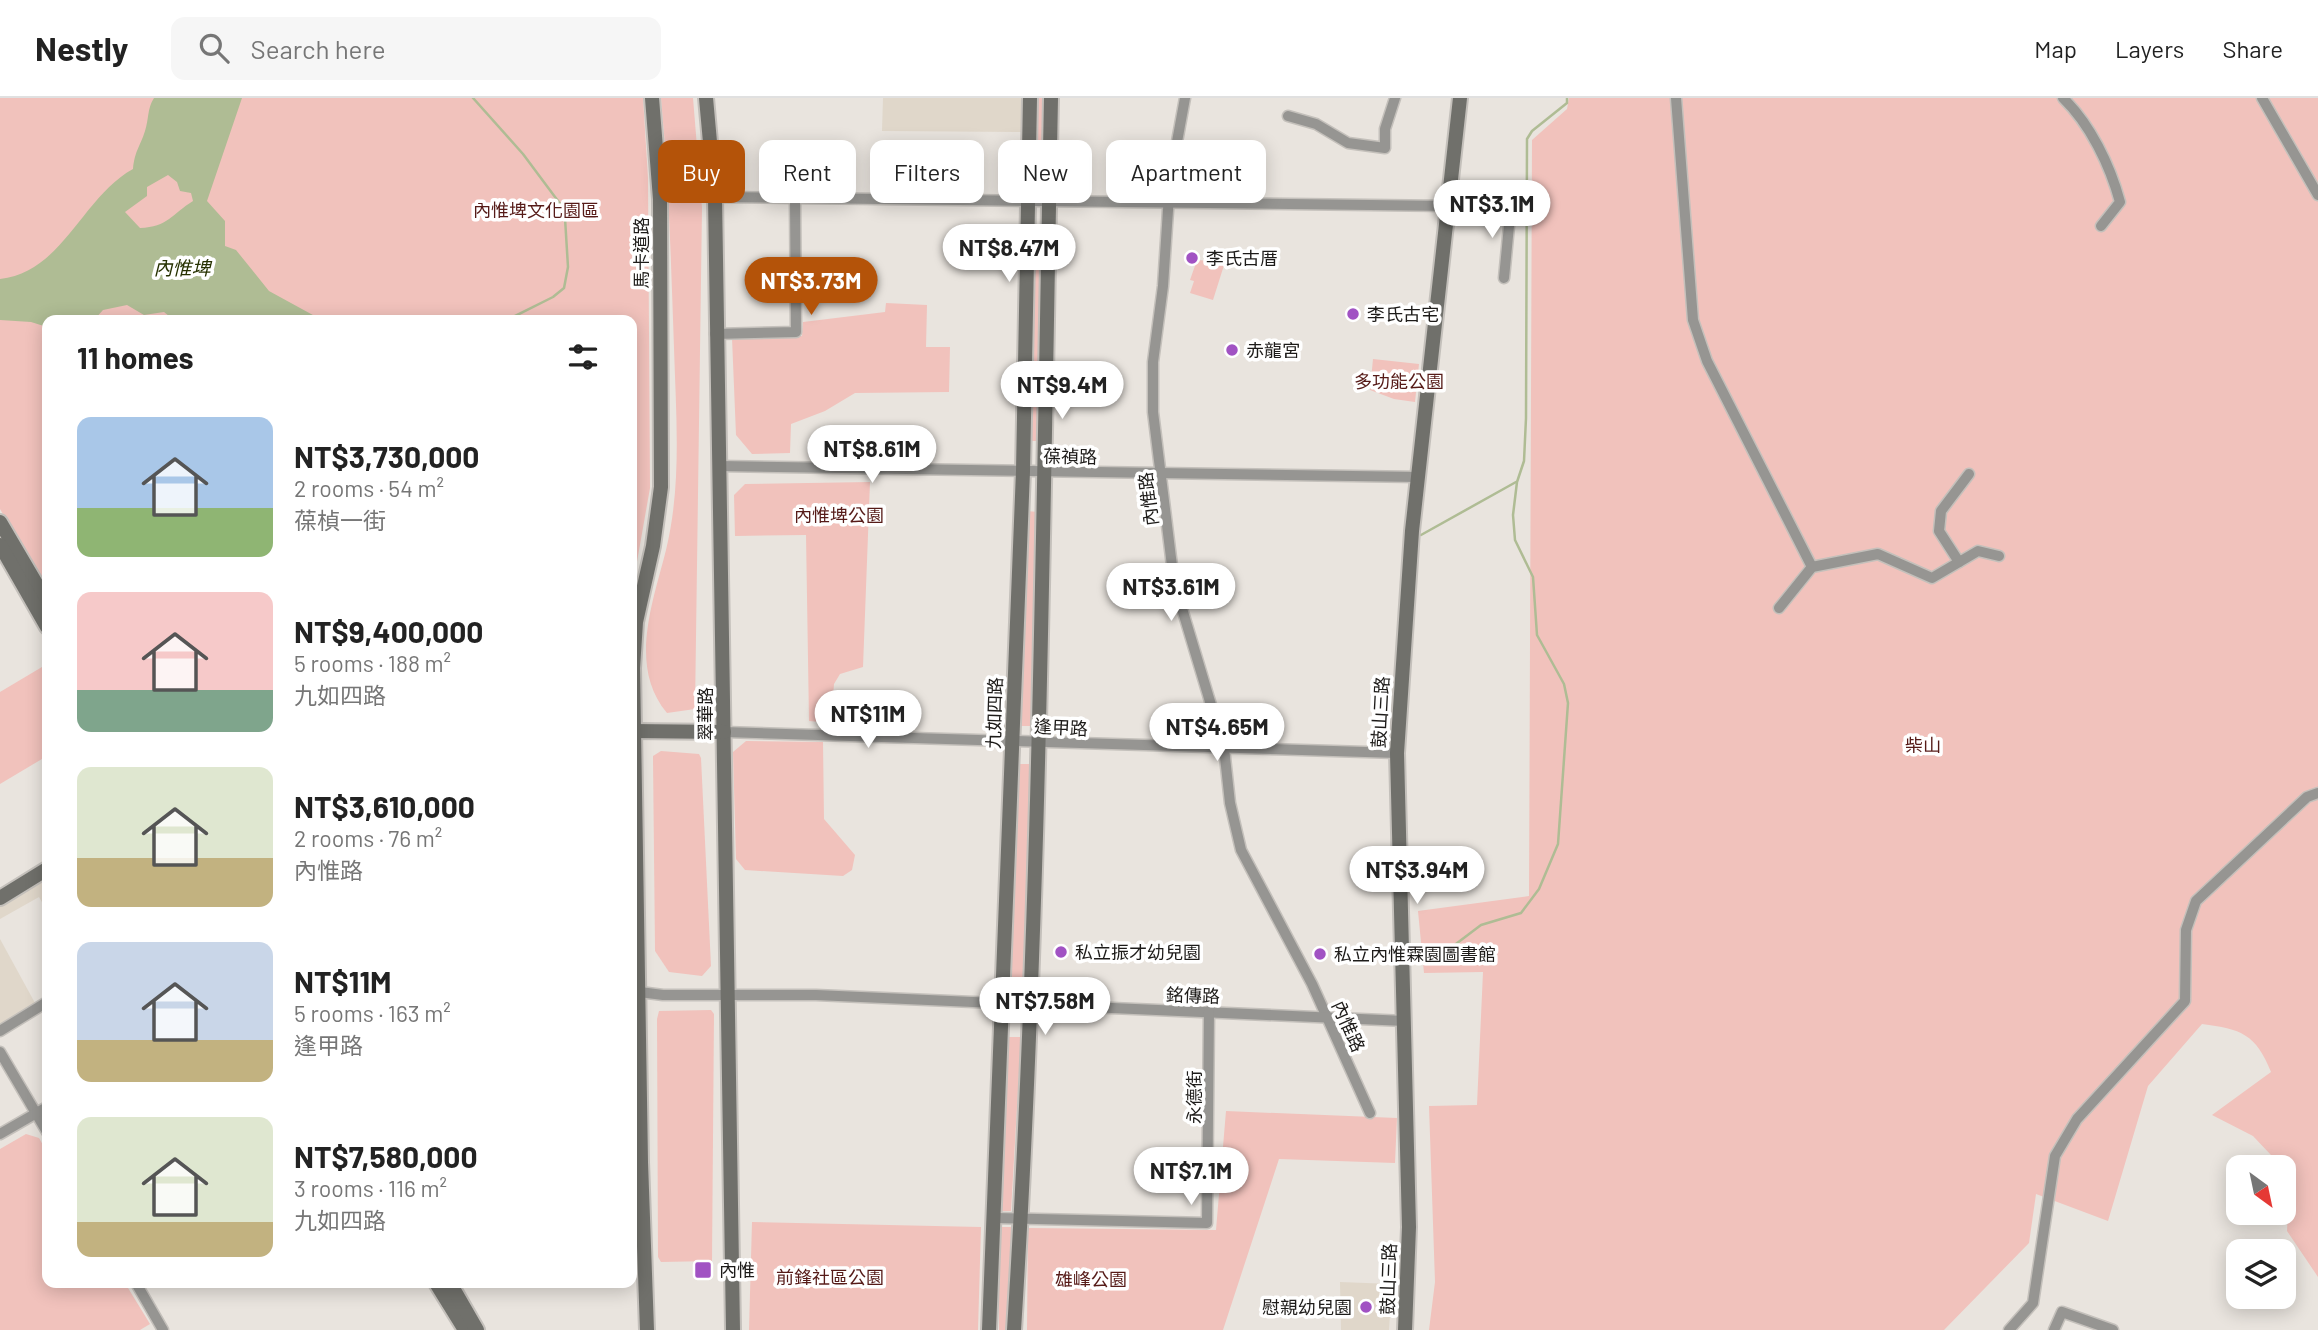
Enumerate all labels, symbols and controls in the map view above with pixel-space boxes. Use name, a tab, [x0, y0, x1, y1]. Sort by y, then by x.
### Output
search box	[171, 17, 661, 80]
text: Nestly	[35, 28, 129, 68]
icon: search	[195, 29, 233, 67]
text: Search here	[251, 33, 386, 64]
text: Map	[2034, 34, 2077, 63]
text: Layers	[2115, 34, 2184, 63]
text: Share	[2222, 34, 2283, 63]
chip: Buy	[658, 140, 745, 203]
chip: Rent	[759, 140, 856, 203]
chip: Filters	[870, 140, 984, 203]
chip: New	[998, 140, 1092, 203]
chip: Apartment	[1106, 140, 1266, 203]
pin: NT$3.1M	[1427, 180, 1557, 240]
text: NT$3.1M	[1449, 189, 1535, 217]
park label: 內惟埤文化園區	[473, 199, 599, 221]
street label: 馬卡道路	[630, 217, 652, 289]
pin: NT$8.47M	[937, 225, 1081, 284]
text: NT$8.47M	[959, 233, 1059, 261]
place label: 李氏古厝	[1206, 247, 1278, 269]
marker: 李氏古厝	[1184, 250, 1200, 266]
water label: 內惟埤	[153, 256, 212, 279]
pin: NT$3.73M	[739, 258, 883, 317]
text: NT$3.73M	[761, 266, 861, 294]
place label: 李氏古宅	[1367, 303, 1439, 325]
marker: 李氏古宅	[1345, 306, 1361, 322]
icon: filters	[564, 338, 602, 376]
text: 11 homes	[77, 339, 194, 375]
place label: 赤龍宮	[1246, 339, 1300, 361]
marker: 赤龍宮	[1224, 342, 1240, 358]
pin: NT$9.4M	[997, 362, 1127, 421]
text: NT$9.4M	[1017, 370, 1107, 398]
park label: 多功能公園	[1354, 370, 1444, 392]
pin: NT$8.61M	[800, 426, 944, 485]
text: NT$8.61M	[823, 434, 921, 462]
text: NT$3,730,000	[294, 438, 479, 474]
icon: home	[133, 445, 217, 529]
street label: 葆禎路	[1043, 445, 1097, 467]
street label: 內惟路	[1134, 471, 1162, 527]
text: 2 rooms · 54 m²	[294, 474, 444, 502]
park label: 內惟埤公園	[794, 504, 884, 526]
text: 葆楨一街	[294, 506, 386, 534]
pin: NT$3.61M	[1099, 564, 1243, 623]
text: NT$3.61M	[1122, 572, 1220, 600]
text: NT$9,400,000	[294, 613, 483, 649]
icon: home	[133, 620, 217, 704]
text: 5 rooms · 188 m²	[294, 649, 451, 677]
street label: 鼓山三路	[1367, 675, 1393, 749]
street label: 九如四路	[982, 677, 1006, 749]
text: 九如四路	[294, 681, 386, 709]
street label: 翠華路	[694, 687, 716, 741]
pin: NT$11M	[811, 690, 925, 750]
text: NT$11M	[831, 699, 905, 727]
pin: NT$4.65M	[1145, 704, 1289, 763]
text: NT$4.65M	[1165, 712, 1269, 740]
street label: 逢甲路	[1033, 715, 1089, 739]
park label: 柴山	[1905, 734, 1941, 756]
text: NT$3,610,000	[294, 788, 475, 824]
icon: home	[133, 795, 217, 879]
text: 2 rooms · 76 m²	[294, 824, 442, 852]
pin: NT$3.94M	[1345, 846, 1489, 906]
text: NT$3.94M	[1365, 855, 1469, 883]
text: 內惟路	[294, 856, 363, 884]
place label: 私立振才幼兒園	[1075, 941, 1201, 963]
place label: 私立內惟霖園圖書館	[1334, 943, 1496, 965]
marker: 私立振才幼兒園	[1053, 944, 1069, 960]
marker: 私立內惟霖園圖書館	[1312, 946, 1328, 962]
text: NT$11M	[294, 963, 392, 999]
icon: home	[133, 970, 217, 1054]
pin: NT$7.58M	[973, 978, 1117, 1037]
street label: 銘傳路	[1166, 983, 1220, 1007]
text: NT$7.58M	[995, 986, 1095, 1014]
street label: 內惟路	[1328, 997, 1370, 1055]
text: 5 rooms · 163 m²	[294, 999, 451, 1027]
text: 逢甲路	[294, 1031, 363, 1059]
street label: 永德街	[1183, 1070, 1205, 1124]
text: NT$7,580,000	[294, 1138, 477, 1174]
icon: home	[133, 1145, 217, 1229]
pin: NT$7.1M	[1126, 1148, 1256, 1207]
north arrow	[2226, 1155, 2296, 1225]
map controls	[2226, 1155, 2296, 1309]
text: NT$7.1M	[1150, 1156, 1232, 1184]
text: 3 rooms · 116 m²	[294, 1174, 447, 1202]
text: 九如四路	[294, 1206, 386, 1234]
button: layers	[2226, 1239, 2296, 1309]
street label: 鼓山三路	[1376, 1243, 1400, 1315]
place label: 內惟	[719, 1259, 755, 1281]
marker: 內惟	[693, 1260, 713, 1280]
park label: 前鋒社區公園	[776, 1266, 884, 1288]
park label: 雄峰公園	[1055, 1268, 1127, 1290]
place label: 慰親幼兒園	[1262, 1296, 1352, 1318]
marker: 慰親幼兒園	[1358, 1299, 1374, 1315]

